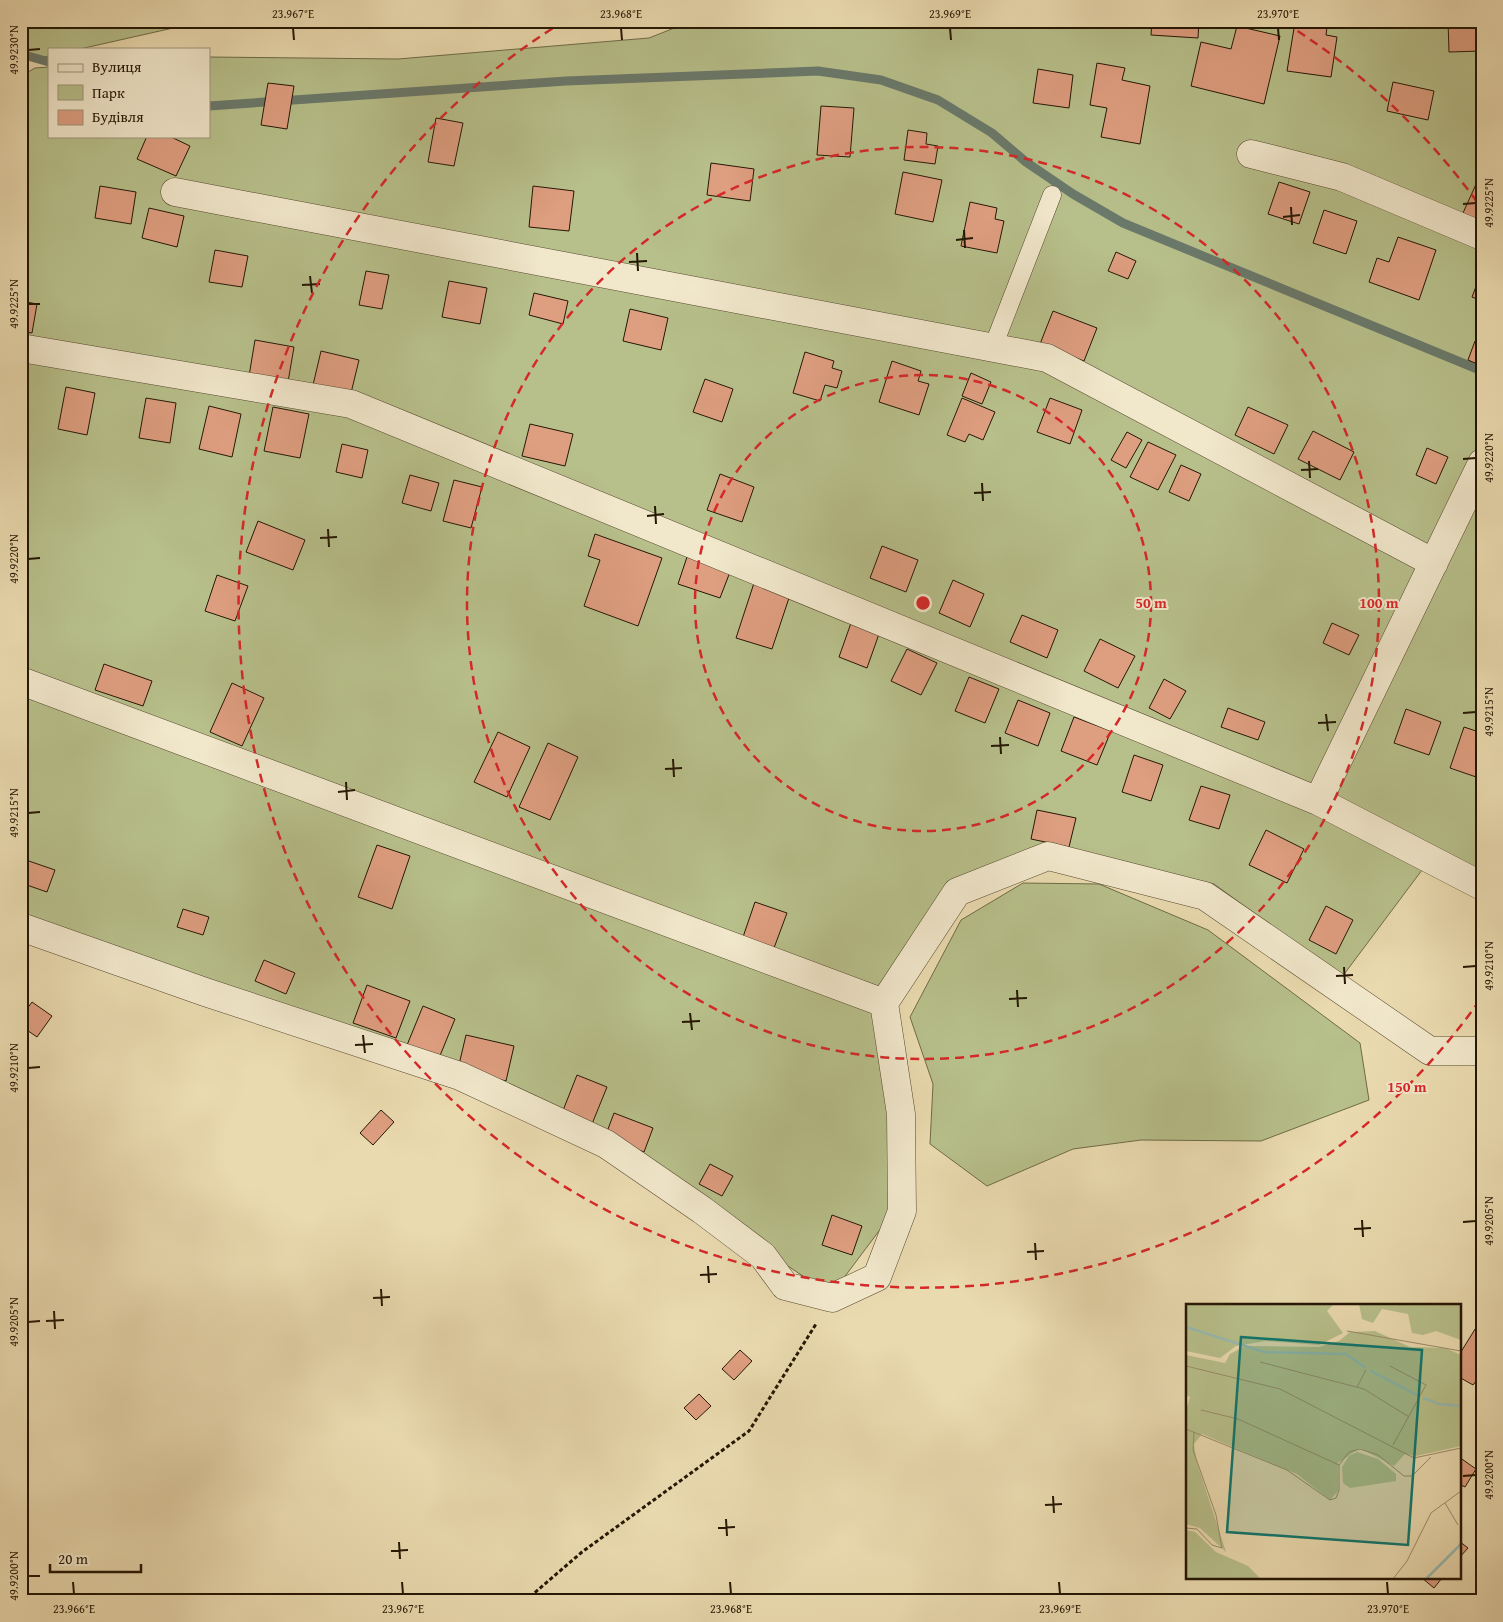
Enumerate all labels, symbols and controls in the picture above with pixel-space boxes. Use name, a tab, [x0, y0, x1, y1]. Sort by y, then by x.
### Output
text: 23.967°E	[272, 5, 314, 22]
text: 23.968°E	[600, 5, 642, 22]
text: 23.969°E	[929, 5, 971, 22]
text: 23.970°E	[1257, 5, 1299, 22]
text: 49.9230°N	[5, 25, 22, 75]
legend	[48, 48, 210, 138]
text: Вулиця	[92, 56, 142, 77]
text: Парк	[92, 82, 125, 103]
text: Будівля	[92, 106, 144, 127]
text: 49.9225°N	[1480, 178, 1497, 228]
text: 49.9225°N	[5, 279, 22, 329]
text: 49.9220°N	[1480, 433, 1497, 483]
text: 49.9220°N	[5, 534, 22, 584]
text: 50 m	[1135, 592, 1167, 613]
text: 100 m	[1359, 592, 1399, 613]
centre of rings	[914, 594, 932, 612]
text: 49.9215°N	[1480, 687, 1497, 737]
text: 49.9215°N	[5, 788, 22, 838]
text: 49.9210°N	[1480, 941, 1497, 991]
text: 49.9210°N	[5, 1043, 22, 1093]
text: 150 m	[1387, 1076, 1427, 1097]
text: 49.9205°N	[1480, 1196, 1497, 1246]
text: 49.9205°N	[5, 1297, 22, 1347]
inset map	[1186, 1304, 1460, 1580]
text: 49.9200°N	[1480, 1450, 1497, 1500]
scale bar	[50, 1542, 141, 1574]
text: 20 m	[58, 1548, 89, 1569]
text: 49.9200°N	[5, 1551, 22, 1601]
text: 23.966°E	[53, 1600, 95, 1617]
text: 23.967°E	[382, 1600, 424, 1617]
text: 23.968°E	[710, 1600, 752, 1617]
text: 23.969°E	[1039, 1600, 1081, 1617]
text: 23.970°E	[1367, 1600, 1409, 1617]

